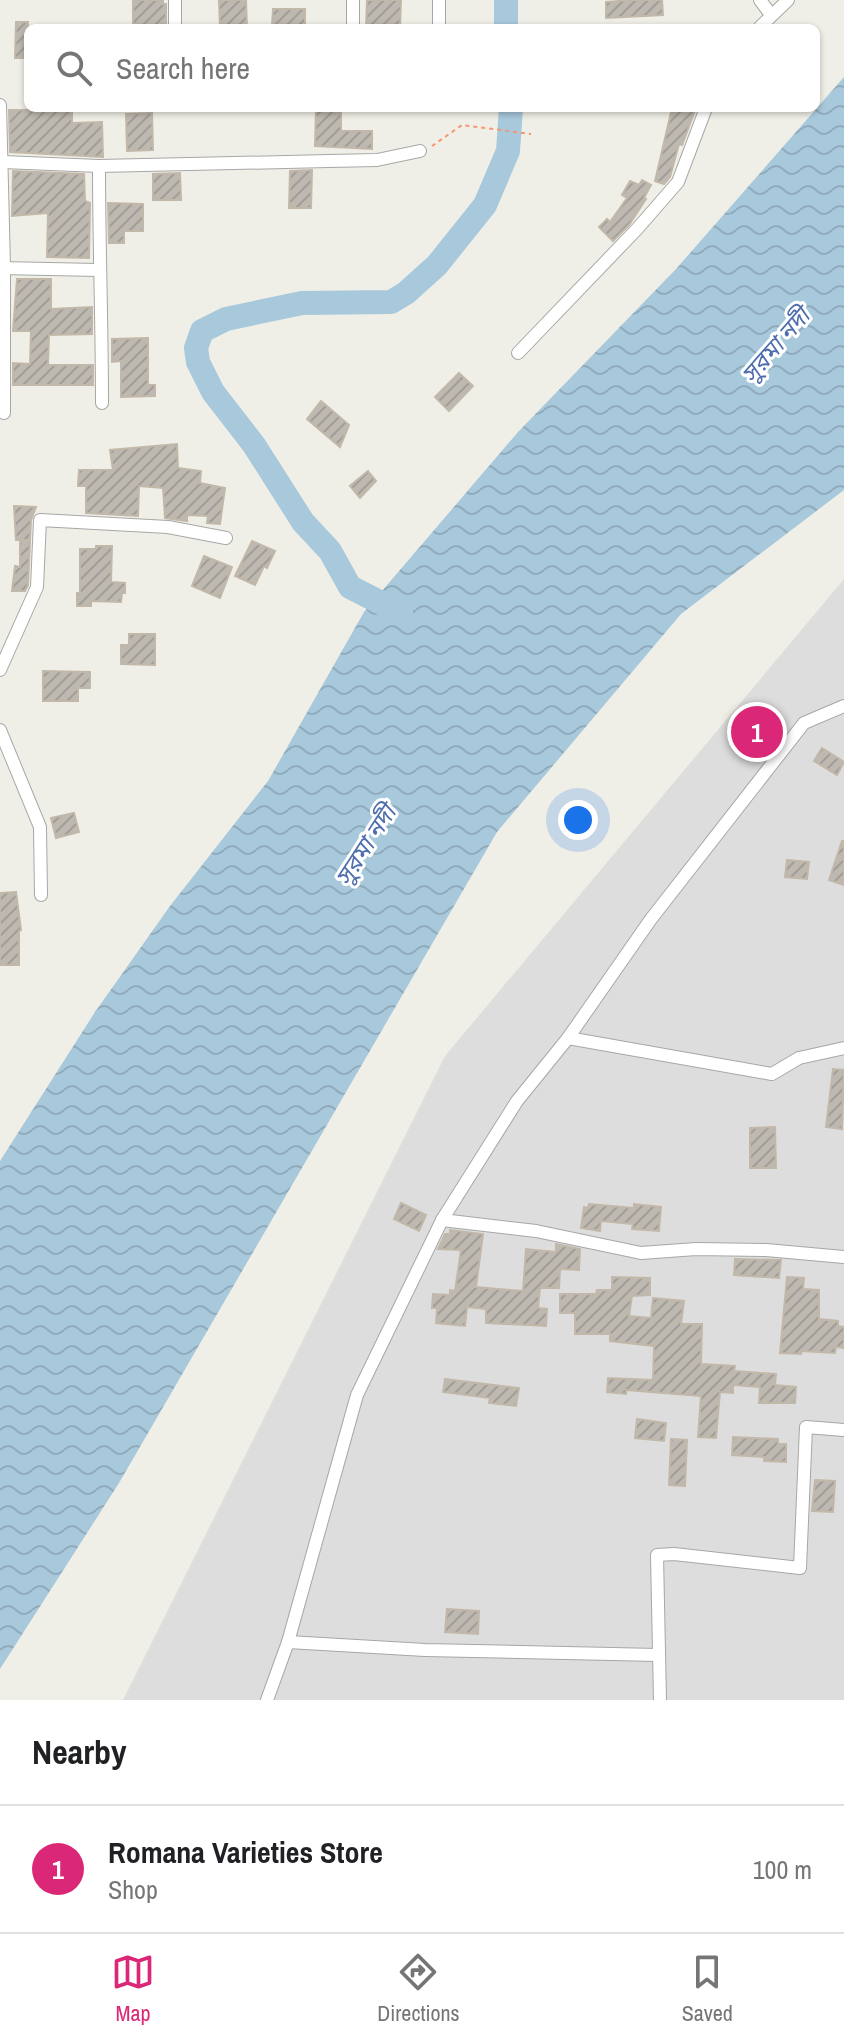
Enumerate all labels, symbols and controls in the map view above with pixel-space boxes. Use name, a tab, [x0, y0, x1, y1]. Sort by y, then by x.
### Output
search box	[24, 24, 820, 112]
icon: search	[52, 46, 96, 90]
text: Search here	[116, 48, 250, 88]
water label: সুরমা নদী	[733, 297, 820, 389]
pin: 1	[731, 702, 783, 762]
water label: সুরমা নদী	[327, 795, 405, 891]
your location	[558, 800, 598, 840]
text: Nearby	[32, 1729, 127, 1775]
text: Romana Varieties Store	[108, 1832, 383, 1872]
text: 1	[52, 1852, 64, 1887]
text: 100 m	[753, 1852, 812, 1887]
text: Shop	[108, 1872, 158, 1907]
tab: Map	[111, 1950, 155, 2028]
tab: Directions	[377, 1950, 460, 2028]
tab: Saved	[682, 1950, 733, 2028]

